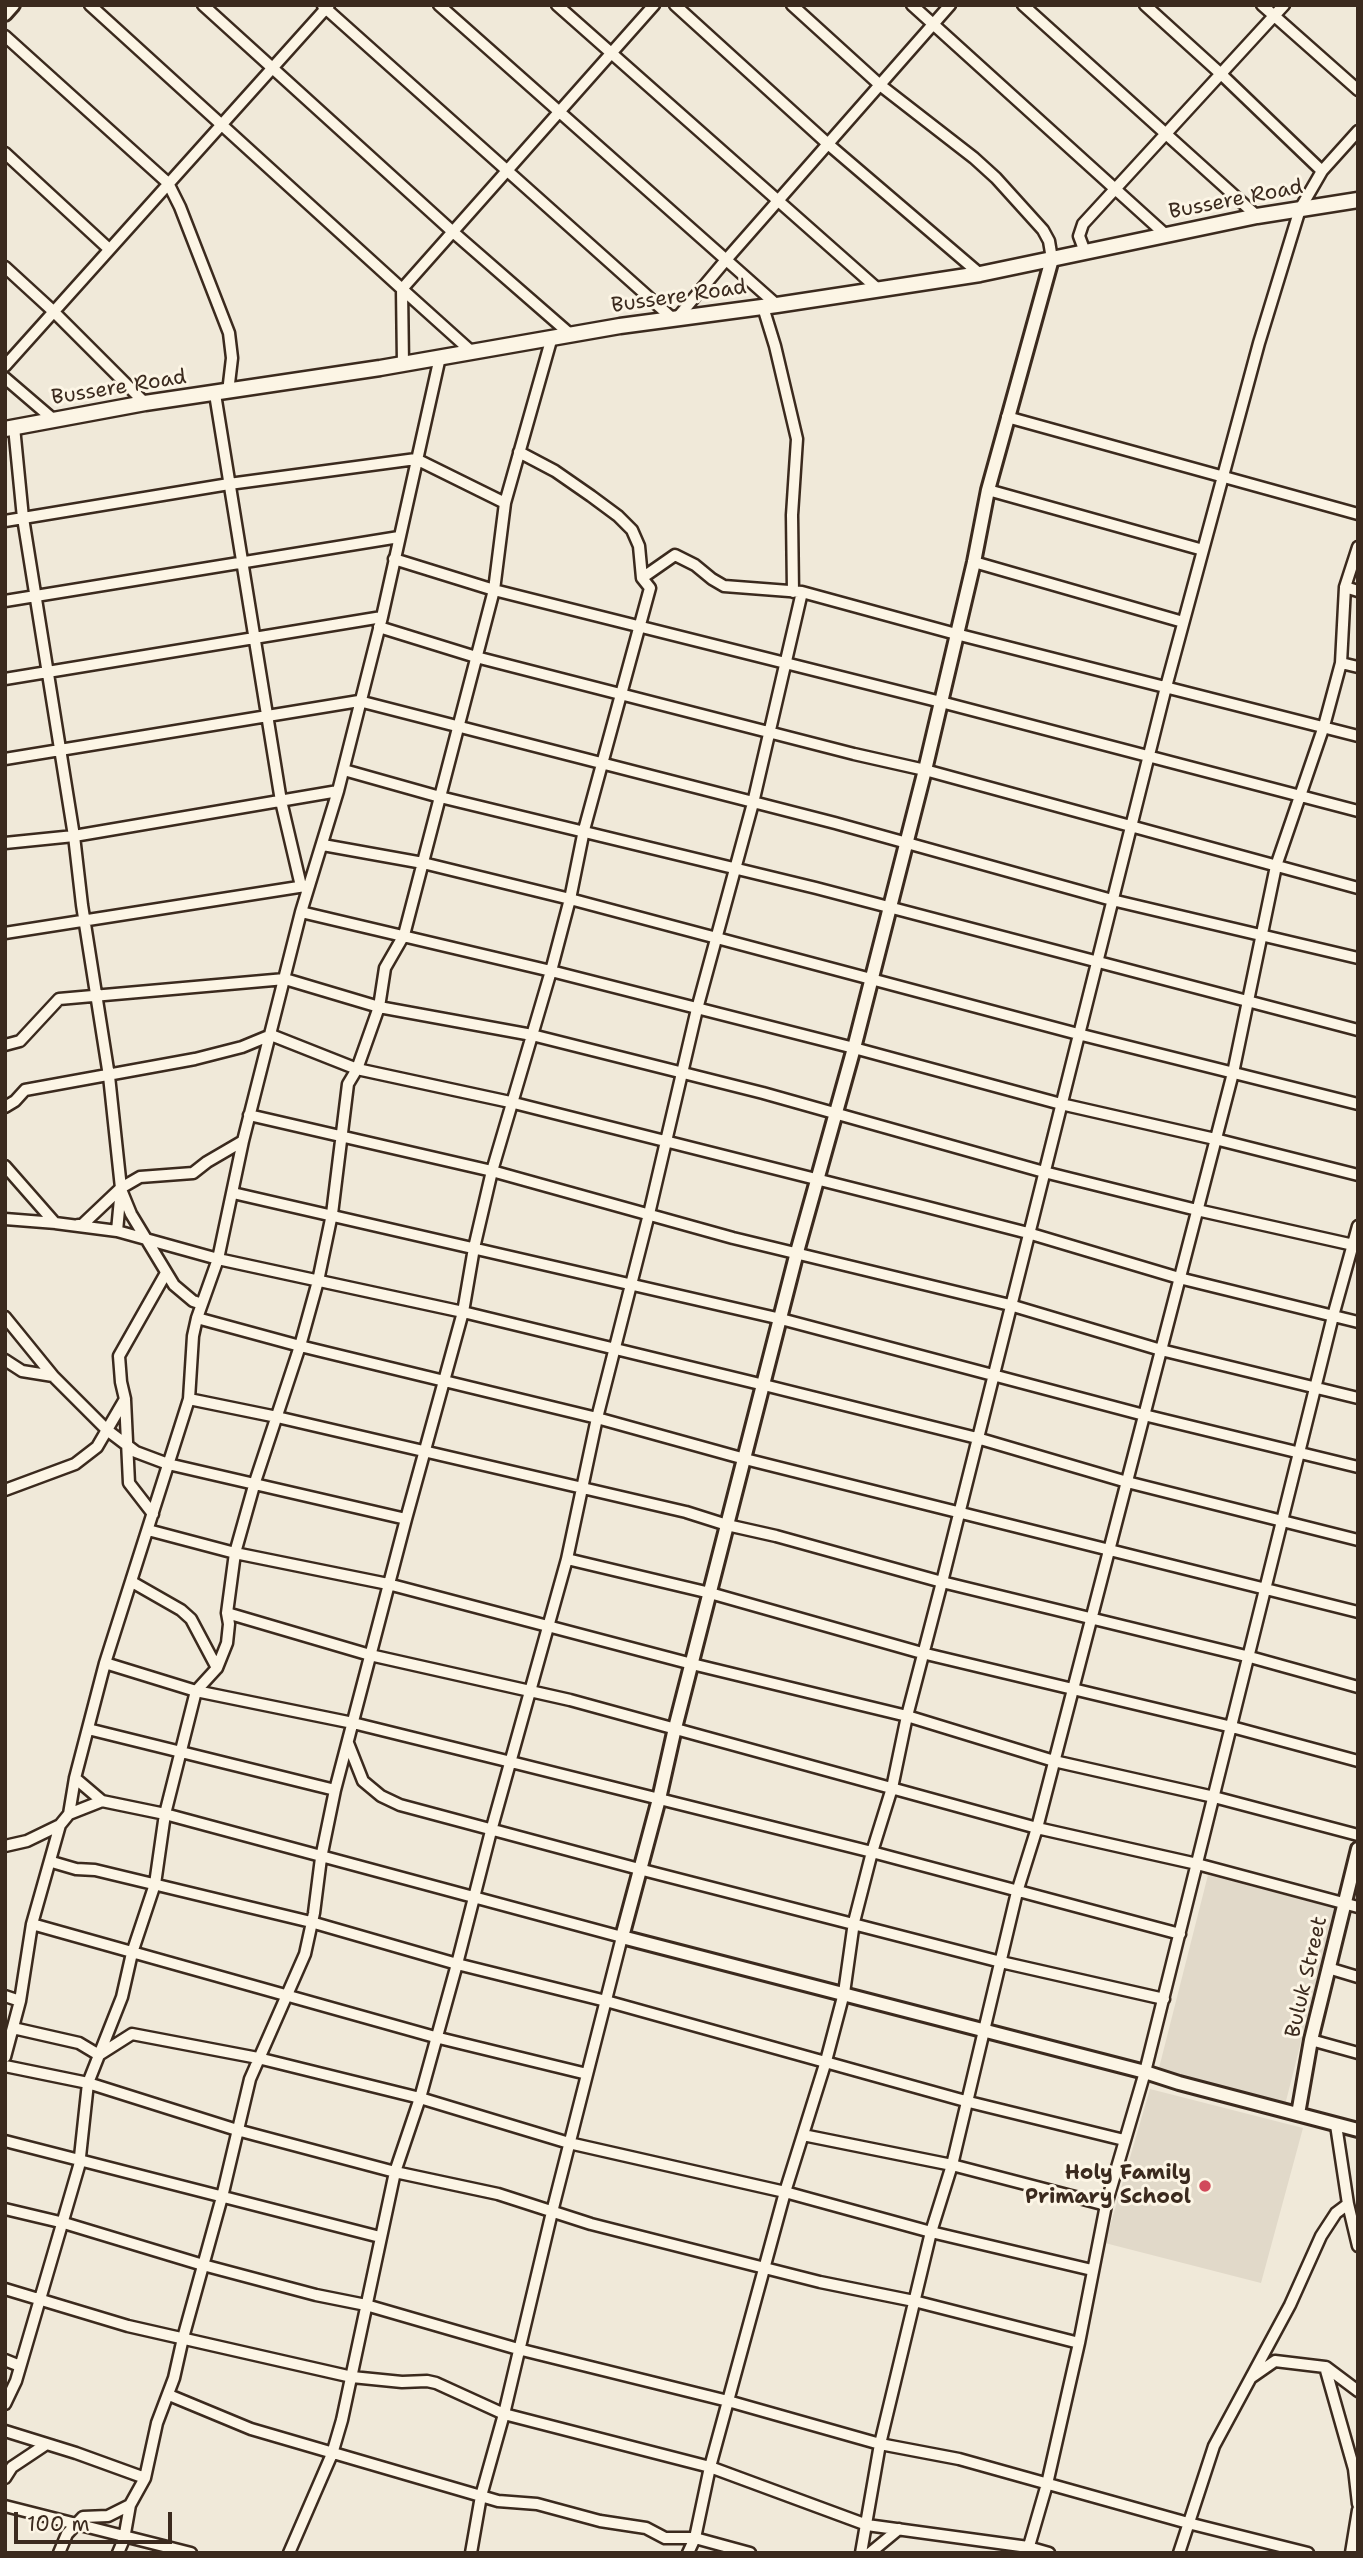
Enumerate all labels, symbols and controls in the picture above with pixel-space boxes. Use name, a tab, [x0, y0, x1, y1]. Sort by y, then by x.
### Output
street label: Bussere Road	[1167, 175, 1305, 225]
street label: Bussere Road	[610, 275, 748, 319]
street label: Bussere Road	[50, 365, 188, 411]
street label: Buluk Street	[1281, 1914, 1333, 2040]
place label: Holy Family Primary School	[1025, 2161, 1191, 2211]
marker: Holy Family Primary School	[1197, 2178, 1213, 2194]
scale bar	[18, 2498, 175, 2542]
text: 100 m	[27, 2510, 90, 2538]

